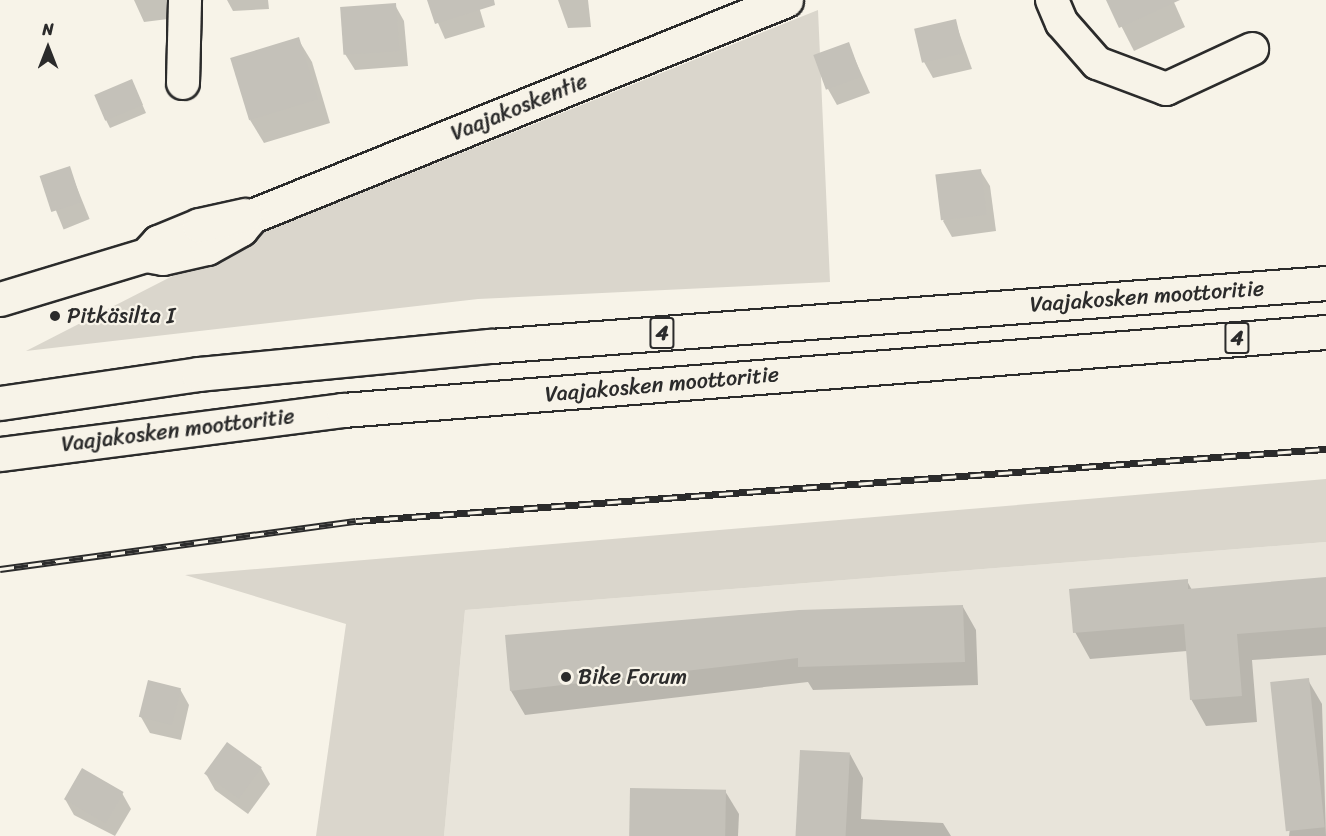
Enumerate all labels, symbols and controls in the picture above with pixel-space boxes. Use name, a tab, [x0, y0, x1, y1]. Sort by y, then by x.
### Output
text: N	[42, 15, 54, 44]
north arrow	[18, 18, 78, 78]
street label: Vaajakoskentie	[447, 68, 591, 146]
street label: Vaajakosken moottoritie	[1030, 275, 1264, 317]
place label: Pitkäsilta I	[67, 303, 175, 329]
marker: Pitkäsilta I	[48, 309, 62, 323]
road number: 4	[648, 315, 676, 351]
road number: 4	[1224, 320, 1250, 356]
street label: Vaajakosken moottoritie	[545, 361, 779, 407]
street label: Vaajakosken moottoritie	[61, 403, 295, 457]
place label: Bike Forum	[578, 664, 688, 690]
marker: Bike Forum	[559, 670, 573, 684]

